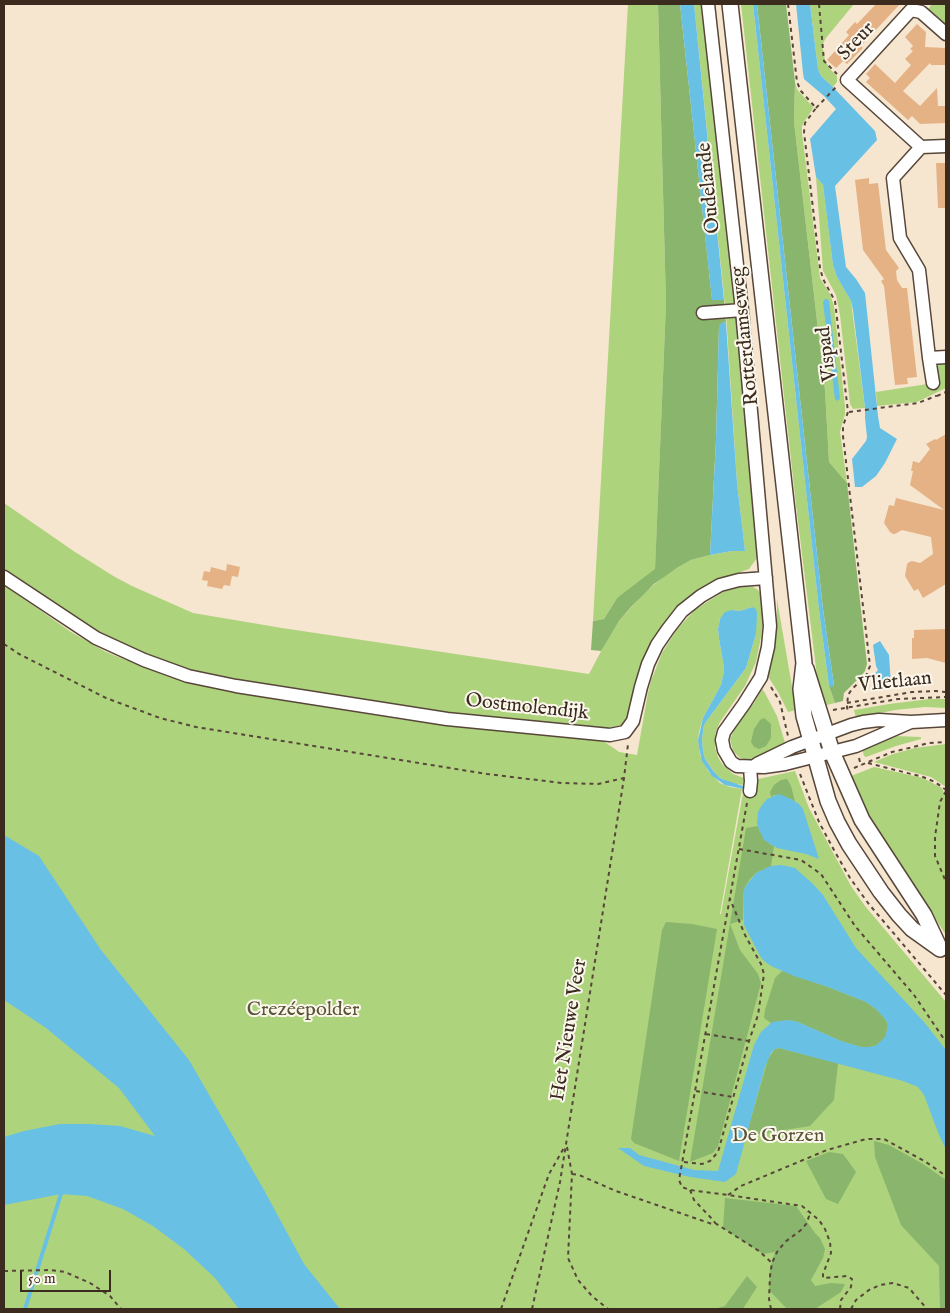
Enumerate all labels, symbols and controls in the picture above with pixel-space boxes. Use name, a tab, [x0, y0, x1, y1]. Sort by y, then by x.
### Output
street label: Steur	[833, 18, 881, 66]
street label: Oudelande	[693, 141, 727, 235]
street label: Rotterdamseweg	[727, 265, 765, 407]
street label: Vispad	[813, 325, 843, 383]
street label: Vlietlaan	[857, 667, 933, 699]
street label: Oostmolendijk	[464, 690, 590, 726]
street label: Het Nieuwe Veer	[547, 957, 593, 1103]
park label: Crezéepolder	[247, 999, 359, 1023]
park label: De Gorzen	[732, 1125, 824, 1149]
scale bar	[22, 1260, 114, 1292]
text: 50 m	[28, 1269, 56, 1288]

